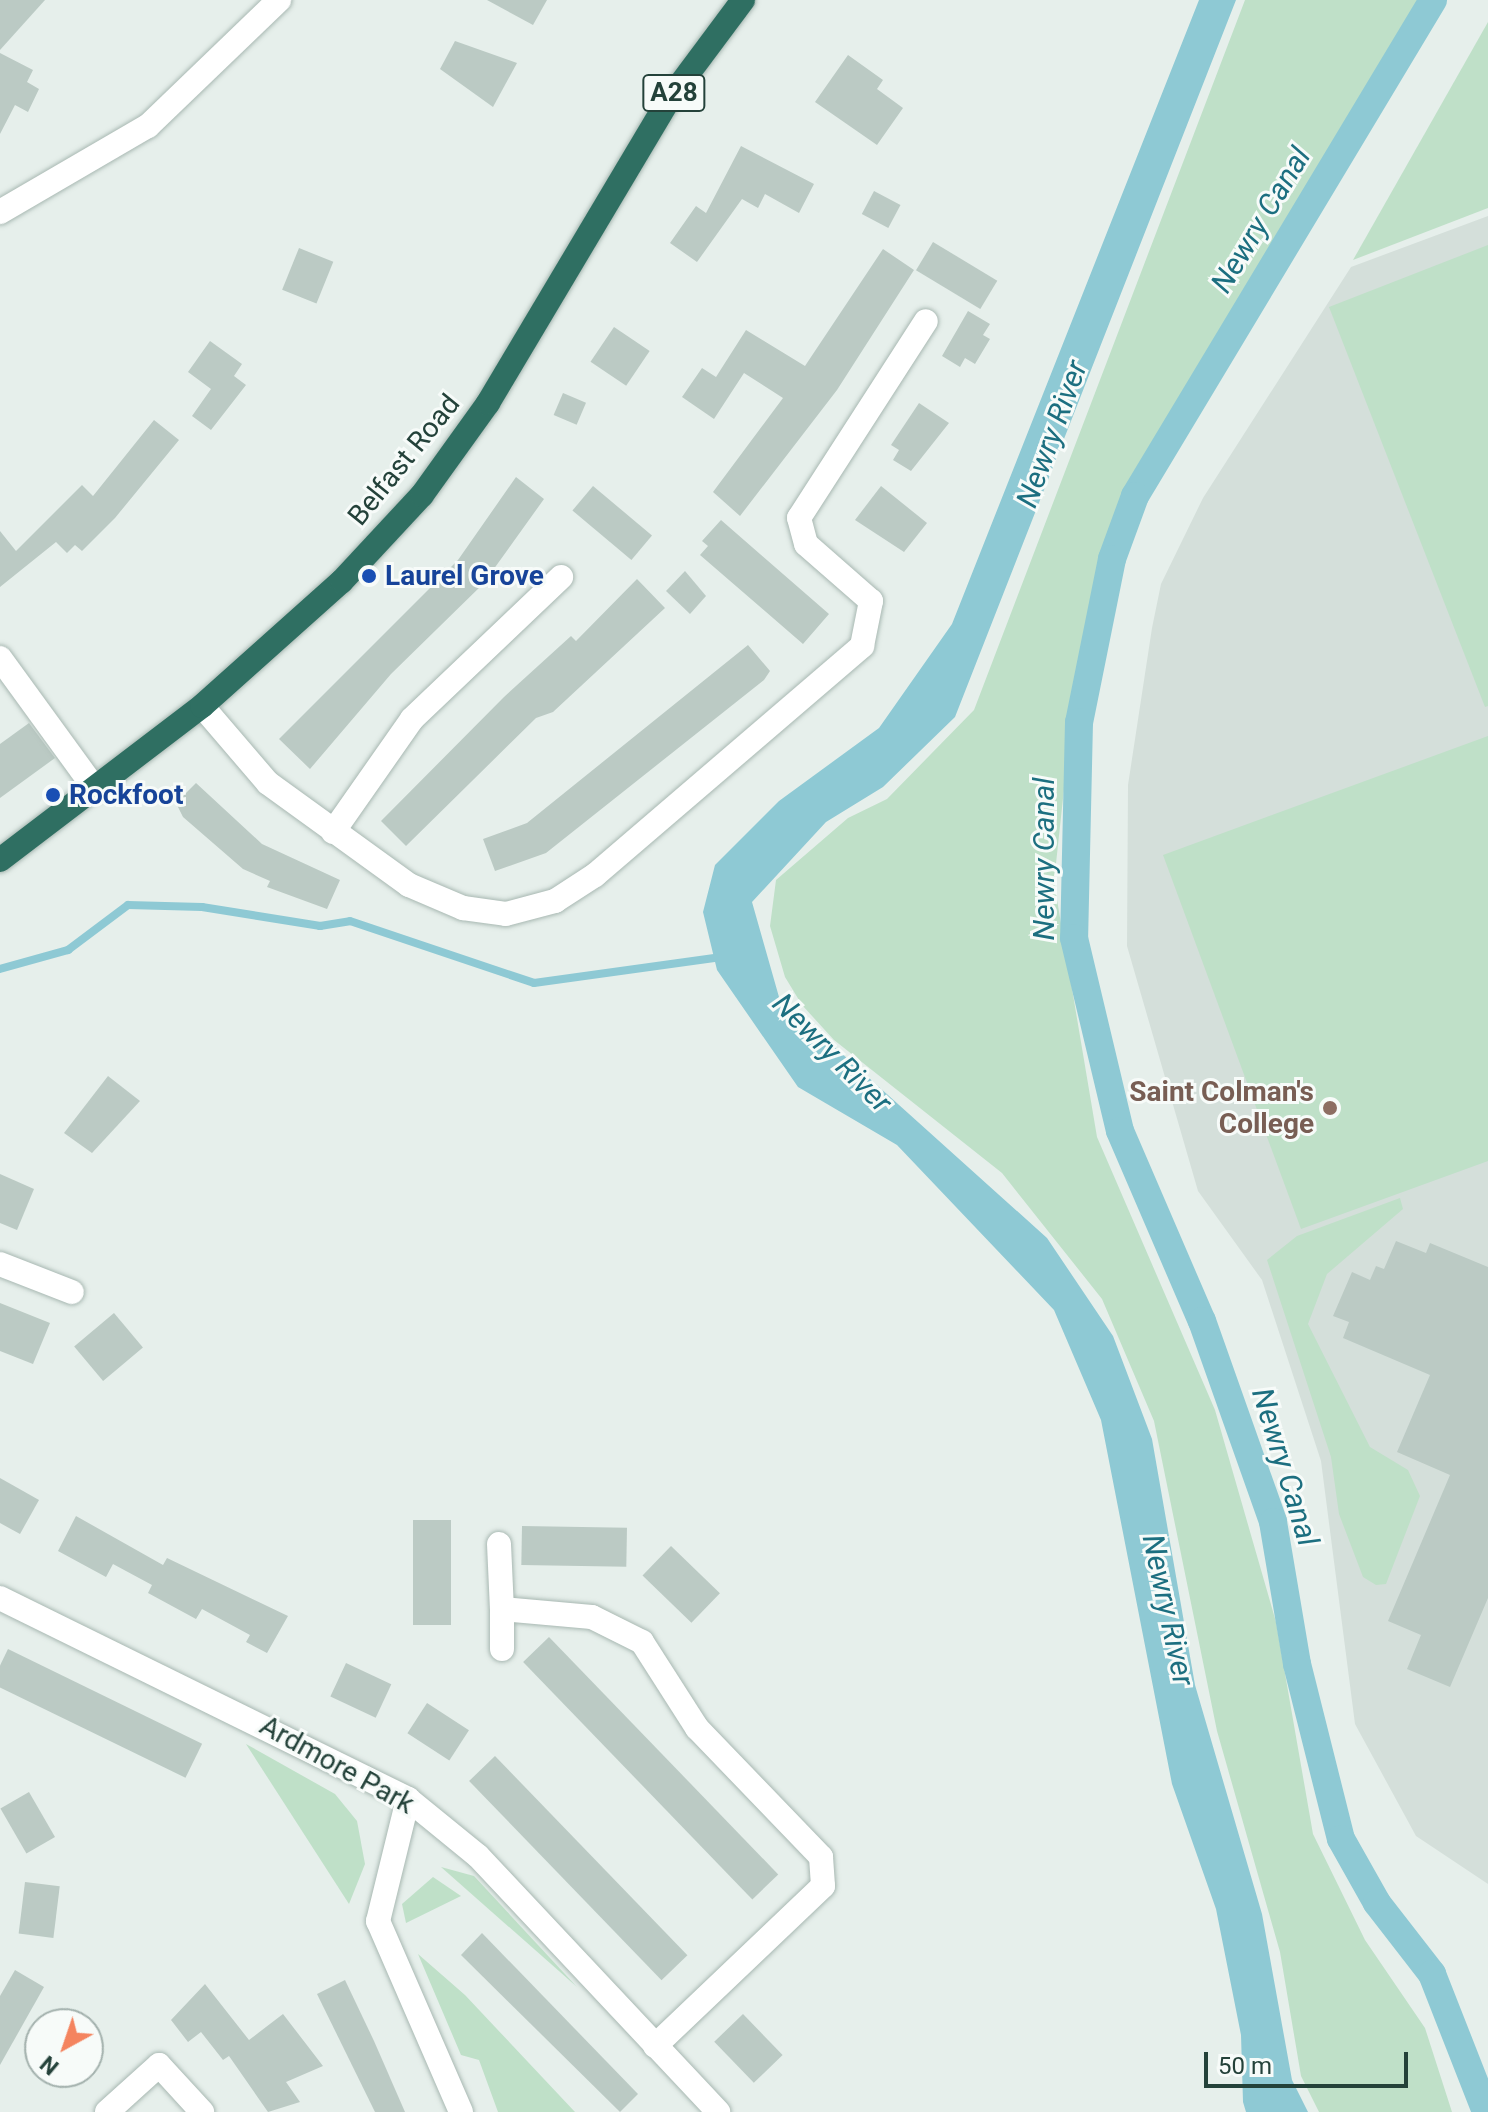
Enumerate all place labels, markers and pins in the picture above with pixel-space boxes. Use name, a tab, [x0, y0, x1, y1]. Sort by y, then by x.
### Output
place label: Laurel Grove	[385, 559, 544, 593]
marker: Laurel Grove	[360, 567, 378, 585]
place label: Rockfoot	[69, 778, 183, 812]
marker: Rockfoot	[44, 786, 62, 804]
place label: Saint Colman's College	[1129, 1075, 1314, 1141]
marker: Saint Colman's College	[1321, 1099, 1339, 1117]

